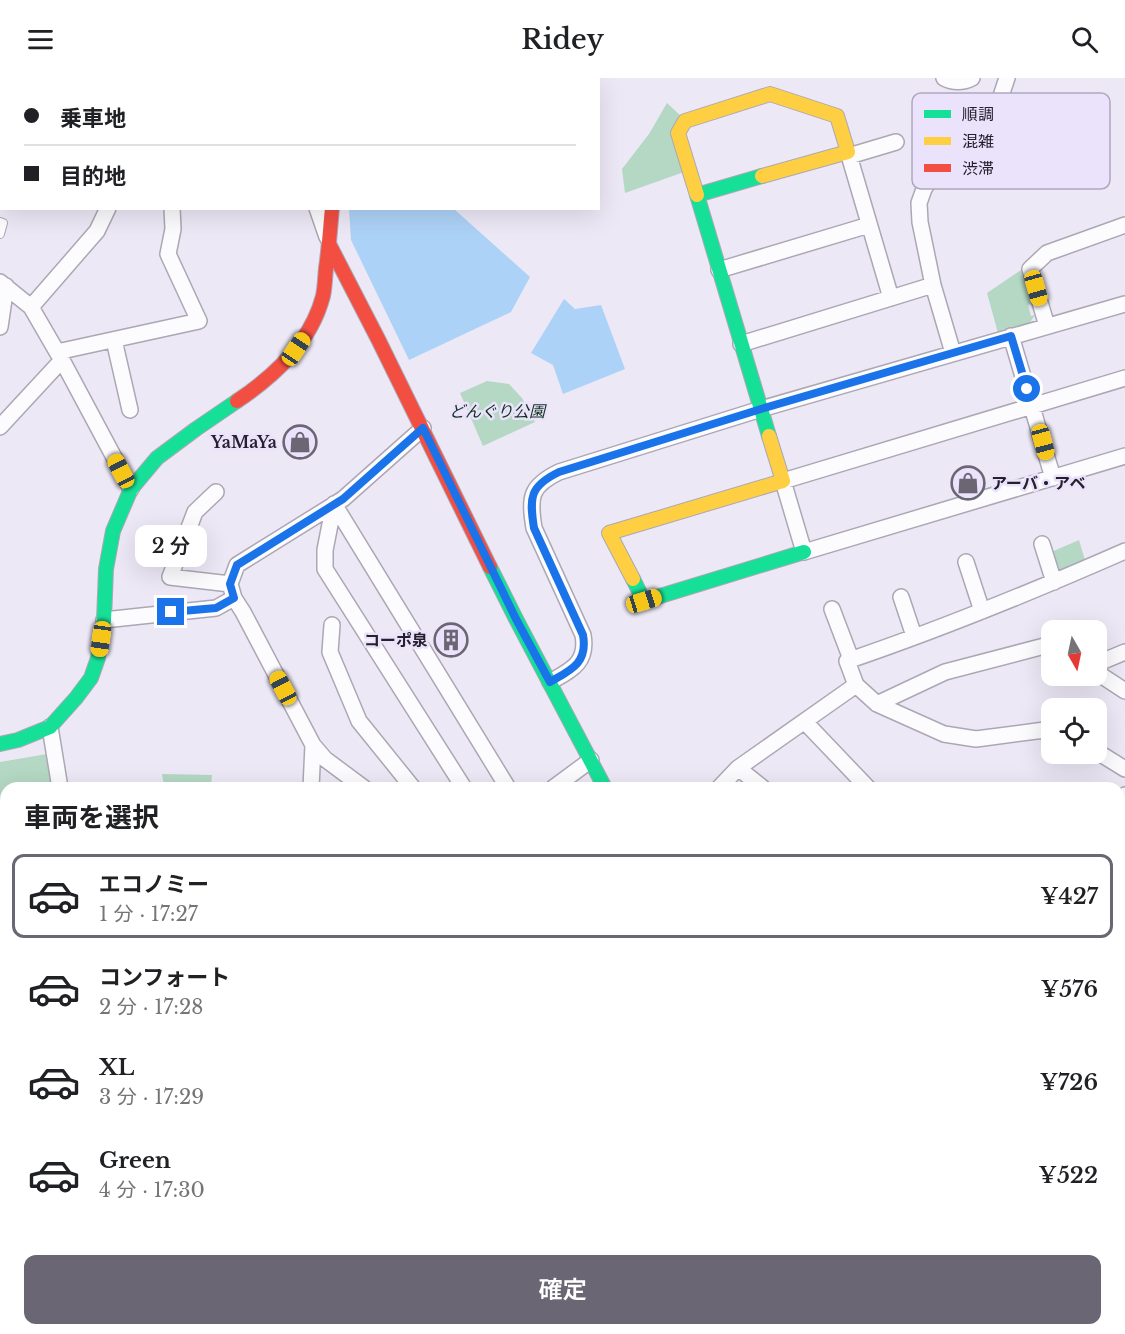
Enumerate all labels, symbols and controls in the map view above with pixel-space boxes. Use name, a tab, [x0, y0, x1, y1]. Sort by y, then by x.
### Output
icon: menu	[24, 23, 57, 56]
text: Ridey	[521, 23, 604, 56]
icon: search	[1068, 23, 1101, 56]
legend	[912, 93, 1110, 189]
text: 順調	[962, 104, 994, 124]
text: 乗車地	[60, 105, 126, 132]
text: 混雑	[962, 131, 994, 151]
text: 渋滞	[962, 158, 994, 178]
text: 目的地	[60, 163, 126, 190]
car	[1022, 268, 1050, 308]
car	[278, 329, 314, 369]
route start	[1013, 375, 1040, 402]
park label: どんぐり公園	[449, 401, 547, 421]
car	[1030, 422, 1056, 462]
shop icon: YaMaYa	[282, 424, 318, 460]
place label: YaMaYa	[210, 432, 277, 452]
car	[105, 451, 137, 491]
shop icon: アーバ・アベ	[950, 465, 986, 501]
place label: アーバ・アベ	[991, 473, 1086, 493]
callout: 2 分	[135, 525, 207, 567]
text: 2 分	[152, 534, 190, 558]
car	[624, 587, 664, 615]
route end	[157, 598, 184, 625]
car	[90, 620, 112, 658]
north arrow	[1041, 620, 1107, 686]
map controls	[1041, 620, 1107, 764]
building icon: コーポ泉	[433, 622, 469, 658]
place label: コーポ泉	[364, 630, 428, 650]
car	[267, 668, 299, 708]
button: locate	[1041, 698, 1107, 764]
text: 車両を選択	[24, 801, 159, 834]
icon: car	[27, 869, 81, 923]
text: エコノミー	[99, 871, 209, 898]
text: ¥427	[1040, 883, 1098, 910]
text: 1 分 · 17:27	[99, 902, 198, 926]
icon: car	[27, 962, 81, 1016]
text: コンフォート	[99, 964, 230, 991]
text: ¥576	[1041, 976, 1098, 1003]
text: 2 分 · 17:28	[99, 995, 203, 1019]
text: XL	[99, 1054, 134, 1081]
icon: car	[27, 1055, 81, 1109]
text: ¥726	[1040, 1069, 1098, 1096]
text: 3 分 · 17:29	[99, 1085, 204, 1109]
text: Green	[99, 1147, 171, 1174]
icon: car	[27, 1148, 81, 1202]
text: ¥522	[1039, 1162, 1098, 1189]
text: 4 分 · 17:30	[99, 1178, 205, 1202]
button: 確定	[24, 1255, 1101, 1324]

